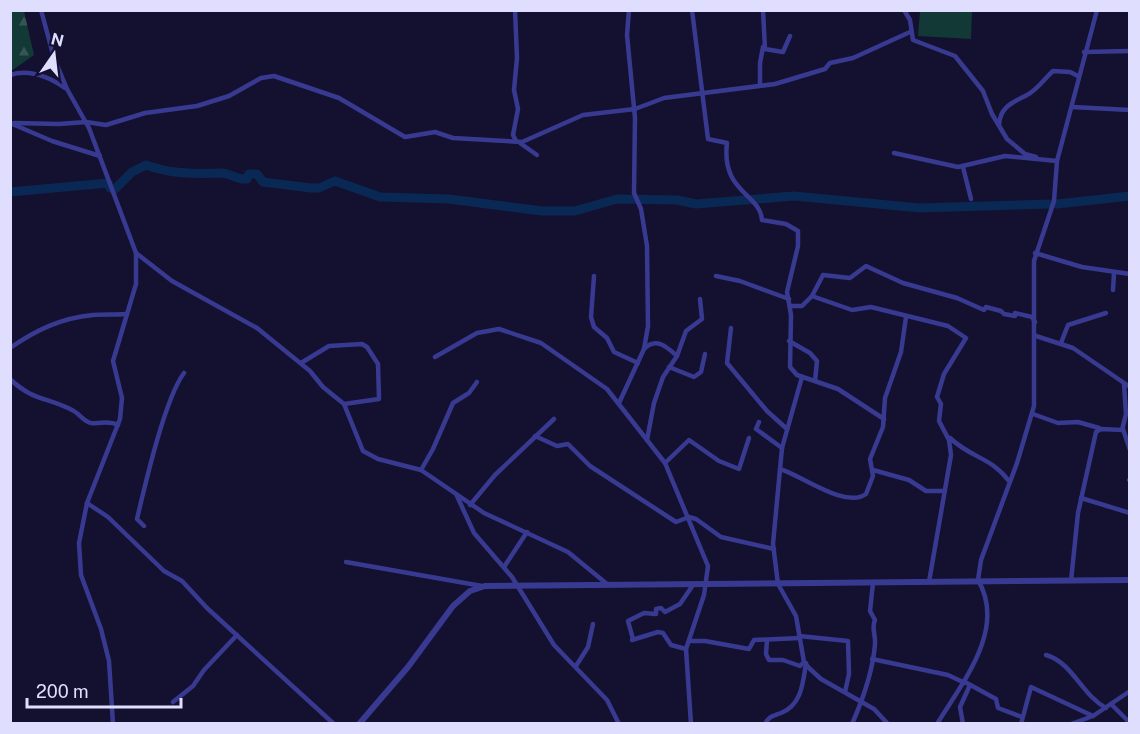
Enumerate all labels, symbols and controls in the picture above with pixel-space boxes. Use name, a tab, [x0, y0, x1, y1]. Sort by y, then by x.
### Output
north arrow	[24, 24, 84, 84]
text: N	[49, 29, 66, 51]
scale bar	[27, 671, 182, 709]
text: 200 m	[36, 681, 89, 702]

